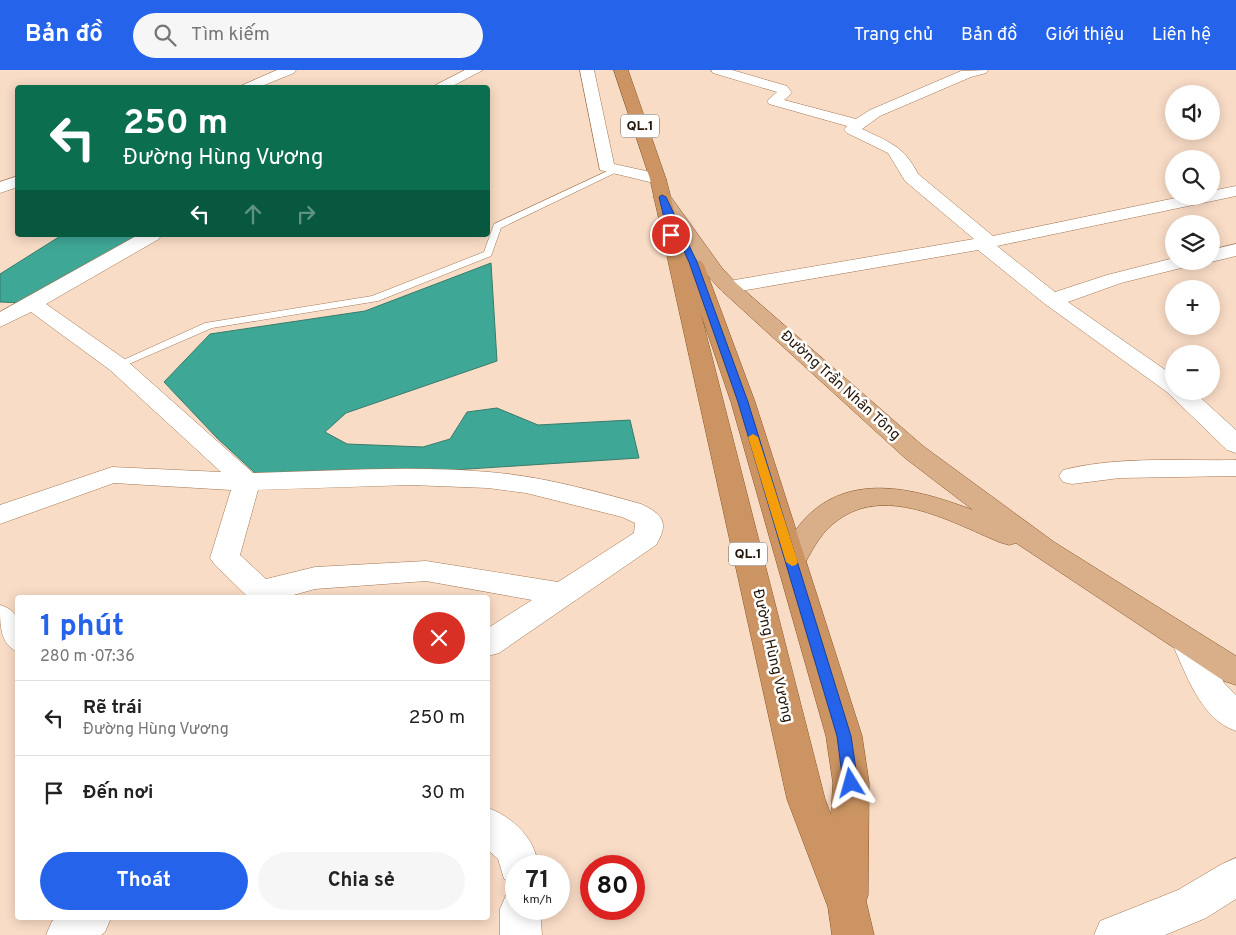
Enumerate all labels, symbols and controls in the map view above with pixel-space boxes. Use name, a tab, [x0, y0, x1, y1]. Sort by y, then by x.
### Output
search box	[133, 13, 483, 58]
text: Bản đồ	[25, 20, 103, 50]
icon: search	[151, 21, 179, 49]
text: Tìm kiếm	[191, 23, 270, 47]
text: Trang chủ	[854, 24, 933, 47]
text: Bản đồ	[961, 24, 1017, 47]
text: Giới thiệu	[1045, 24, 1124, 47]
text: Liên hệ	[1152, 24, 1211, 47]
map controls	[1165, 85, 1220, 400]
button: sound	[1165, 85, 1220, 140]
text: 250 m	[123, 102, 228, 146]
icon: left	[40, 105, 105, 170]
road number: QL.1	[621, 114, 659, 138]
text: Đường Hùng Vương	[123, 145, 323, 172]
button: search	[1165, 150, 1220, 205]
icon: left	[186, 200, 214, 228]
icon: ahead	[239, 200, 267, 228]
icon: right	[292, 200, 320, 228]
pin	[650, 214, 692, 256]
button: layers	[1165, 215, 1220, 270]
icon: arrive	[657, 221, 685, 249]
button: +	[1165, 280, 1220, 335]
street label: Đường Trần Nhân Tông	[776, 326, 905, 445]
button: −	[1165, 345, 1220, 400]
road number: QL.1	[729, 542, 767, 566]
street label: Đường Hùng Vương	[747, 587, 797, 725]
text: 1 phút	[40, 609, 124, 646]
button: close	[413, 612, 465, 664]
text: 280 m · 07:36	[40, 647, 135, 667]
text: Rẽ trái	[83, 696, 142, 720]
icon: left	[40, 704, 68, 732]
text: 250 m	[409, 706, 465, 730]
text: Đường Hùng Vương	[83, 720, 229, 740]
position arrow	[824, 756, 876, 808]
icon: arrive	[40, 779, 68, 807]
text: Đến nơi	[83, 781, 153, 805]
text: 30 m	[421, 781, 465, 805]
button: Thoát	[40, 852, 248, 910]
button: Chia sẻ	[258, 852, 465, 910]
speed limit sign: 80	[580, 855, 645, 920]
text: 71	[526, 865, 549, 897]
text: km/h	[523, 892, 552, 908]

